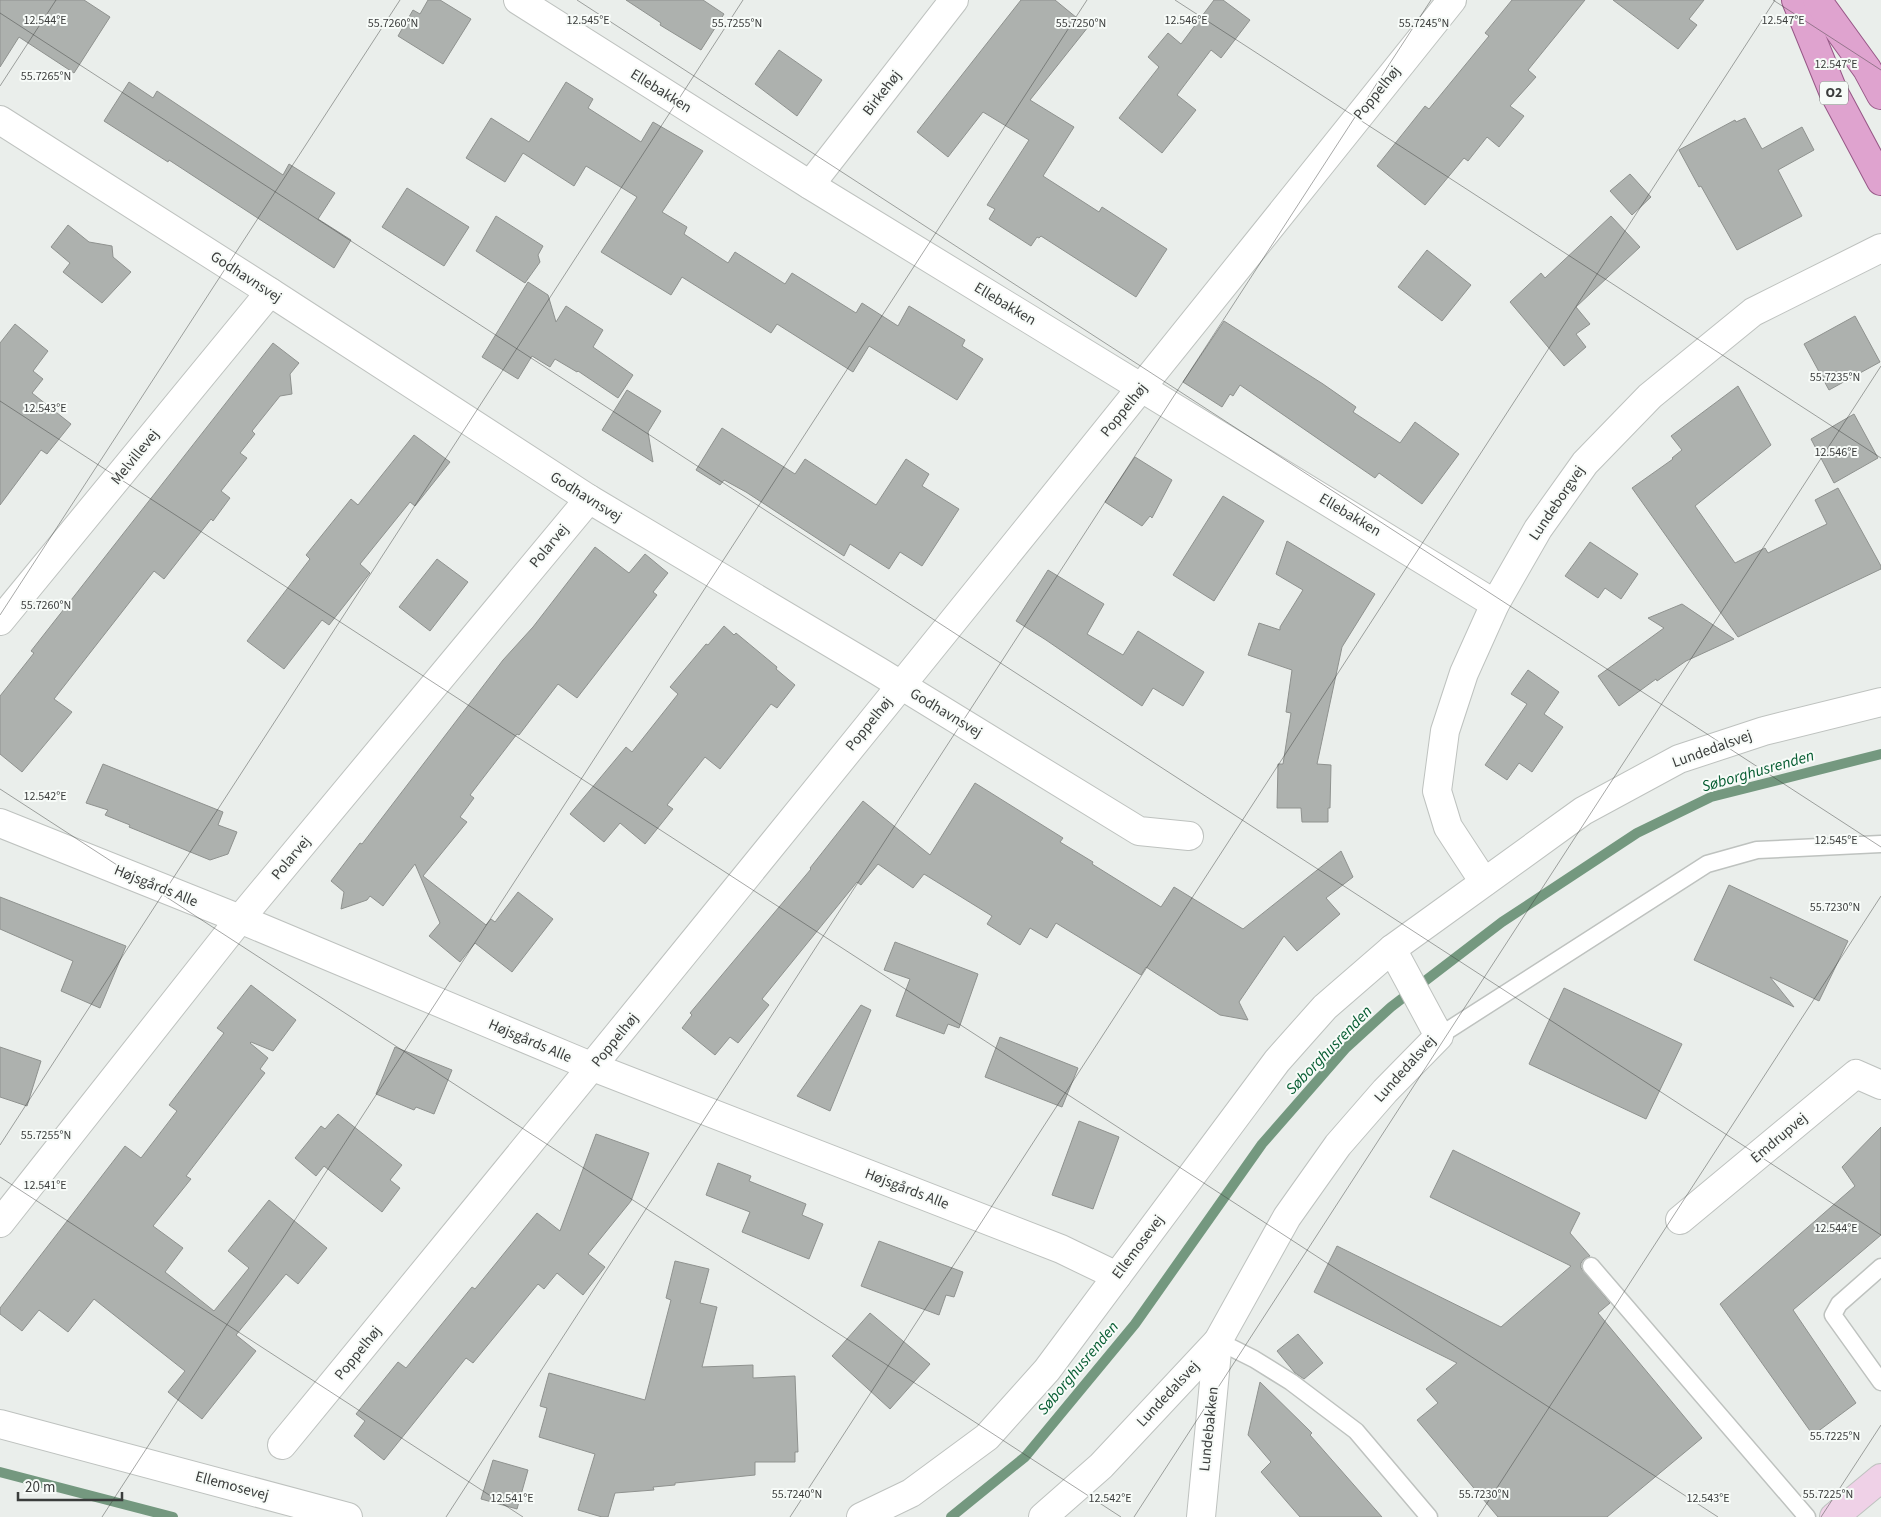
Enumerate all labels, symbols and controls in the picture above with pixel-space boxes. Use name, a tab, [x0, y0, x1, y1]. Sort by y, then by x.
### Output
text: 12.544°E	[23, 12, 67, 29]
text: 12.545°E	[566, 12, 610, 29]
text: 12.546°E	[1164, 12, 1208, 29]
text: 12.547°E	[1761, 12, 1805, 29]
text: 55.7260°N	[368, 15, 418, 32]
text: 55.7255°N	[712, 15, 762, 32]
text: 55.7250°N	[1056, 15, 1106, 32]
text: 55.7245°N	[1399, 15, 1449, 32]
text: 12.547°E	[1814, 56, 1858, 73]
street label: Poppelhøj	[1349, 61, 1405, 125]
street label: Ellebakken	[626, 64, 696, 118]
street label: Birkehøj	[858, 66, 906, 120]
text: 55.7265°N	[21, 68, 71, 85]
road number: O2	[1820, 82, 1848, 105]
street label: Godhavnsvej	[206, 246, 286, 308]
street label: Ellebakken	[970, 277, 1040, 331]
text: 55.7235°N	[1810, 369, 1860, 386]
street label: Poppelhøj	[1096, 378, 1152, 442]
text: 12.543°E	[23, 400, 67, 417]
street label: Melvillevej	[106, 425, 164, 489]
text: 12.546°E	[1814, 444, 1858, 461]
street label: Lundeborgvej	[1524, 461, 1590, 545]
street label: Godhavnsvej	[546, 467, 626, 527]
street label: Ellebakken	[1315, 488, 1385, 542]
street label: Polarvej	[524, 520, 574, 572]
text: 55.7260°N	[21, 597, 71, 614]
street label: Godhavnsvej	[906, 683, 986, 743]
street label: Poppelhøj	[841, 692, 897, 756]
street label: Lundedalsvej	[1669, 725, 1755, 773]
water label: Søborghusrenden	[1699, 744, 1817, 798]
text: 12.542°E	[23, 788, 67, 805]
street label: Polarvej	[266, 832, 316, 884]
text: 12.545°E	[1814, 832, 1858, 849]
street label: Højsgårds Alle	[111, 860, 201, 912]
text: 55.7230°N	[1810, 899, 1860, 916]
water label: Søborghusrenden	[1281, 1001, 1377, 1099]
street label: Poppelhøj	[587, 1008, 643, 1072]
street label: Højsgårds Alle	[485, 1014, 575, 1068]
street label: Lundedalsvej	[1369, 1031, 1441, 1107]
street label: Emdrupvej	[1746, 1108, 1812, 1168]
text: 55.7255°N	[21, 1127, 71, 1144]
street label: Højsgårds Alle	[862, 1163, 952, 1215]
text: 12.541°E	[23, 1177, 67, 1194]
street label: Ellemosevej	[1107, 1211, 1169, 1283]
text: 12.544°E	[1814, 1220, 1858, 1237]
water label: Søborghusrenden	[1032, 1316, 1124, 1420]
street label: Poppelhøj	[330, 1321, 386, 1385]
street label: Lundedalsvej	[1132, 1356, 1204, 1432]
street label: Lundebakken	[1194, 1386, 1224, 1472]
text: 55.7225°N	[1810, 1428, 1860, 1445]
street label: Ellemosevej	[193, 1466, 271, 1506]
scale bar	[18, 1470, 121, 1502]
text: 20 m	[25, 1477, 55, 1498]
text: 55.7240°N	[772, 1486, 822, 1503]
text: 55.7230°N	[1459, 1486, 1509, 1503]
text: 55.7225°N	[1803, 1486, 1853, 1503]
text: 12.541°E	[490, 1490, 534, 1507]
text: 12.542°E	[1088, 1490, 1132, 1507]
text: 12.543°E	[1686, 1490, 1730, 1507]

